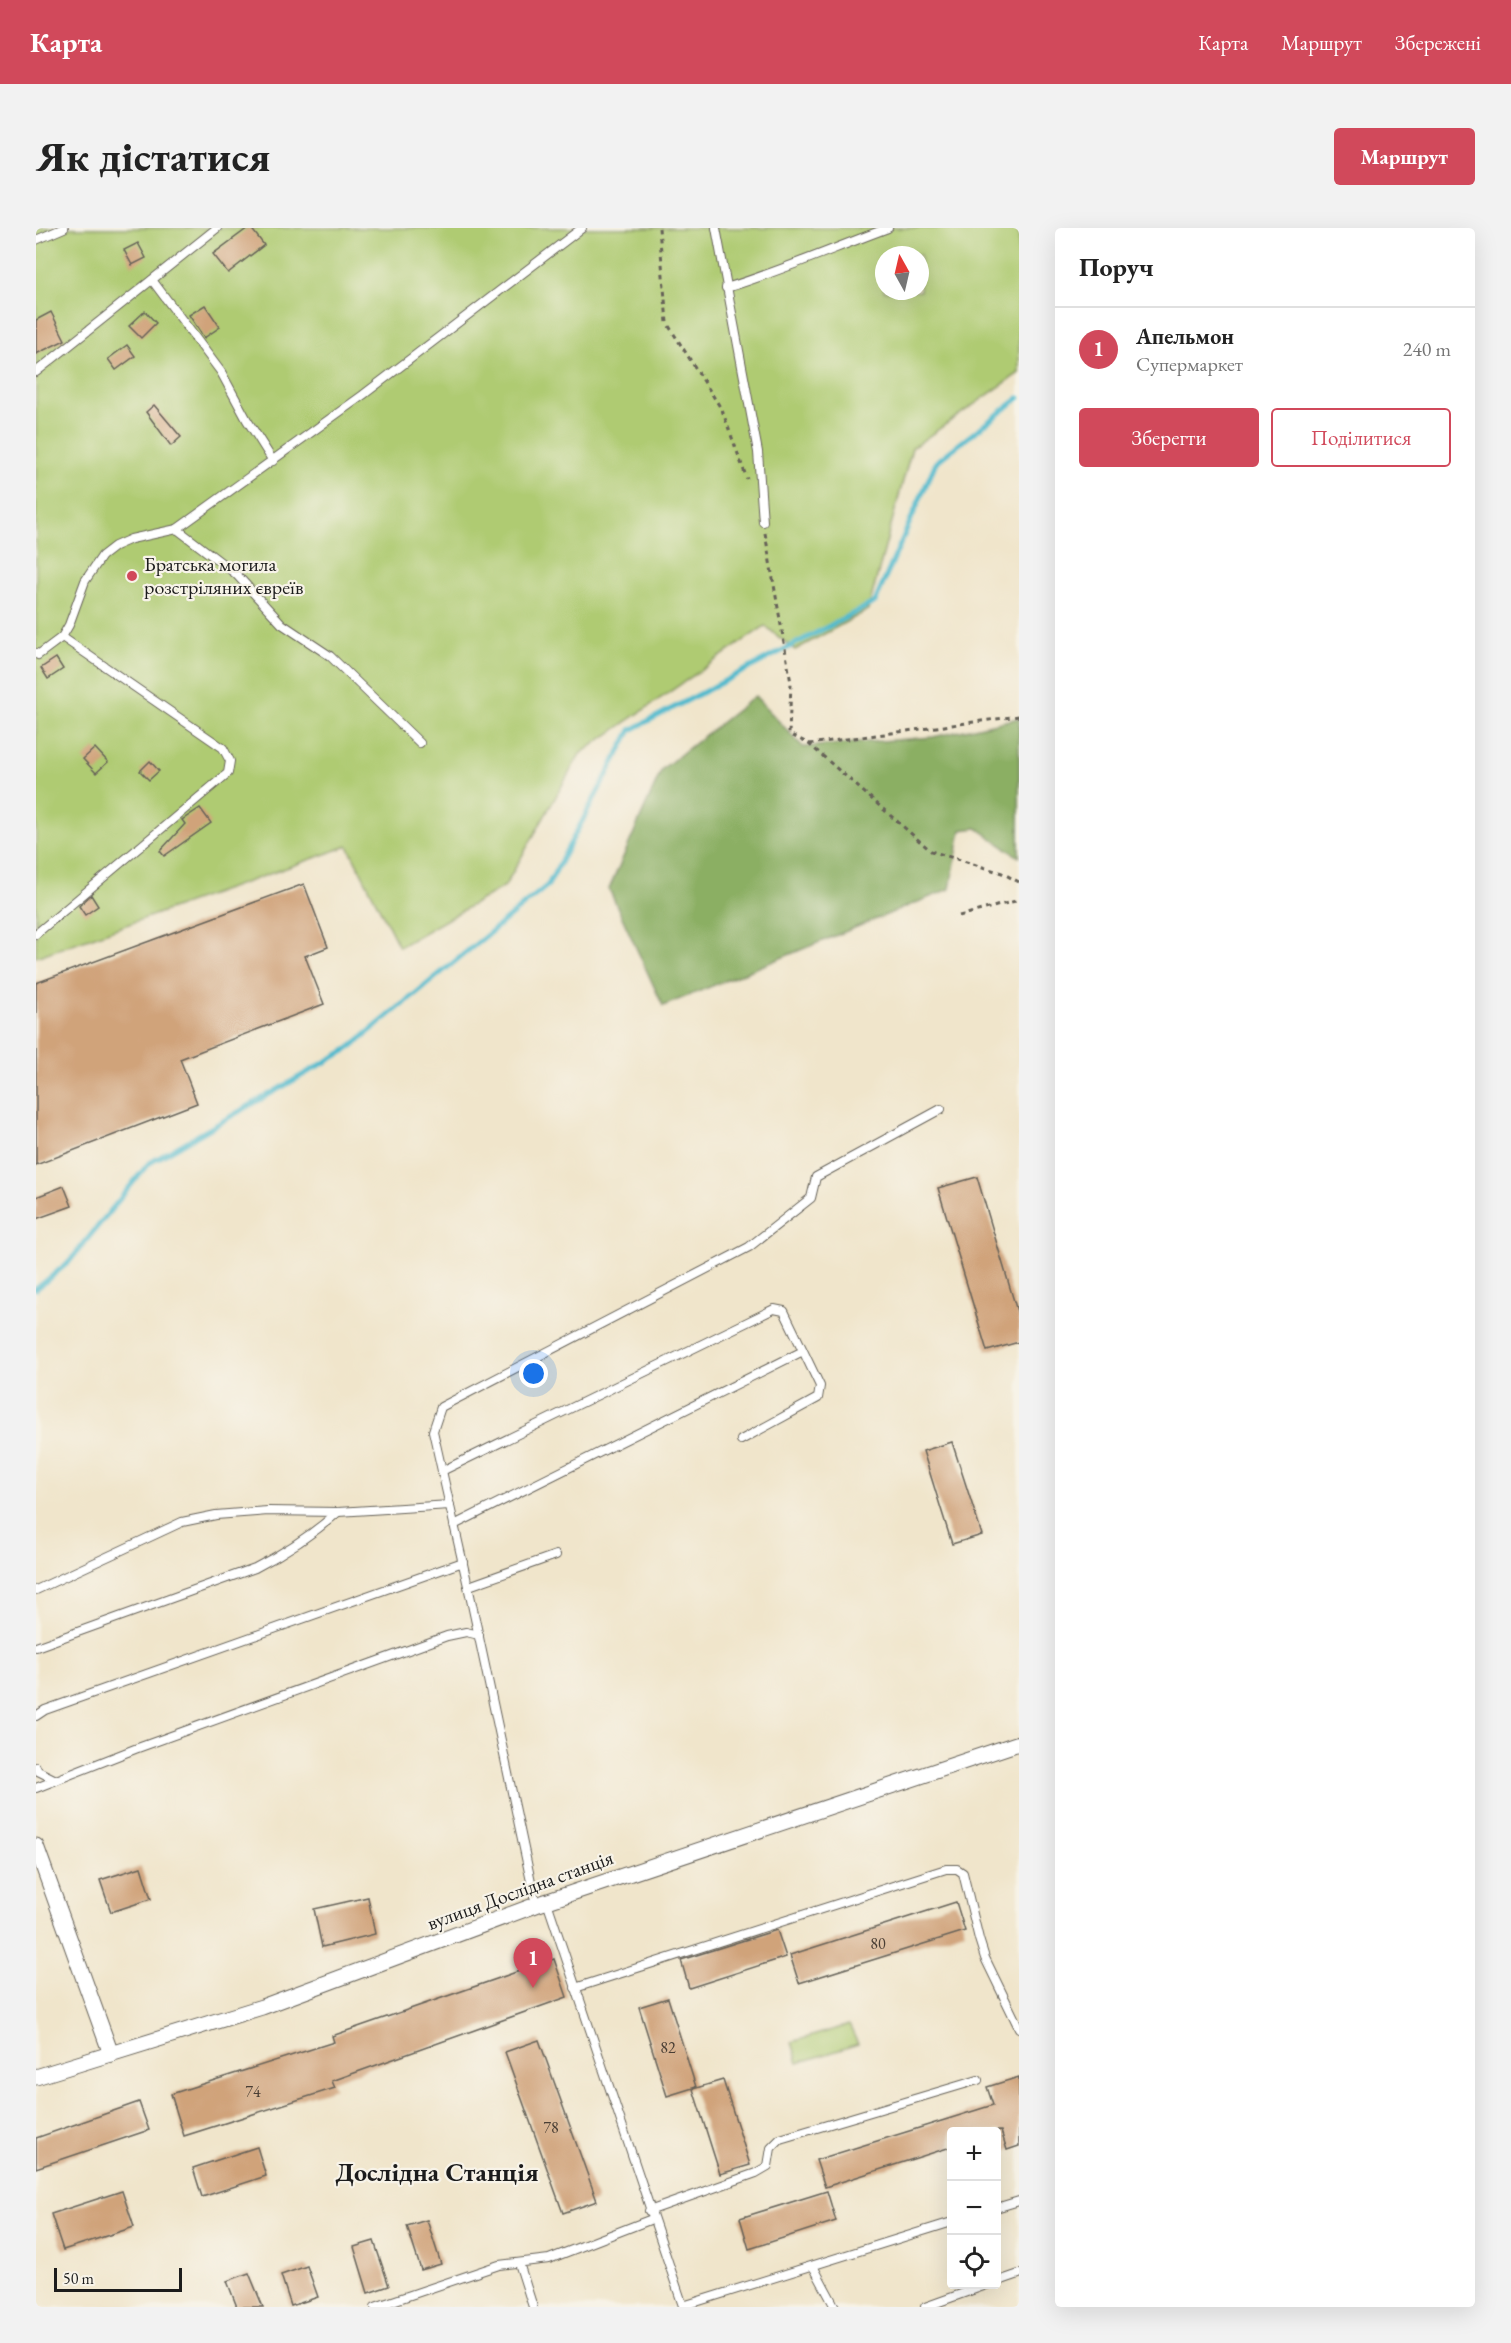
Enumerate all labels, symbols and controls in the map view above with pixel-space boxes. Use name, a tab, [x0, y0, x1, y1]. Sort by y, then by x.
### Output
text: Карта	[30, 24, 102, 60]
text: Карта	[1198, 29, 1248, 56]
text: Маршрут	[1281, 29, 1362, 56]
text: Збережені	[1395, 29, 1481, 56]
button: Маршрут	[1334, 128, 1475, 185]
text: Як дістатися	[36, 129, 270, 184]
north arrow	[875, 246, 929, 300]
text: Поруч	[1079, 250, 1154, 284]
text: Апельмон	[1136, 322, 1234, 351]
text: 1	[1093, 336, 1104, 362]
text: 240 m	[1403, 336, 1451, 362]
text: Супермаркет	[1136, 351, 1243, 377]
button: Зберегти	[1079, 408, 1259, 467]
button: Поділитися	[1271, 408, 1451, 467]
place label: Братська могила розстріляних євреїв	[144, 551, 303, 600]
marker: Братська могила розстріляних євреїв	[125, 569, 139, 583]
your location	[519, 1359, 548, 1388]
street label: вулиця Дослідна станція	[423, 1844, 617, 1936]
house number: 80	[870, 1933, 886, 1954]
pin: 1	[514, 1938, 552, 1988]
house number: 82	[660, 2037, 676, 2058]
house number: 74	[245, 2081, 261, 2102]
house number: 78	[543, 2117, 559, 2138]
map controls	[947, 2127, 1001, 2289]
button: +	[947, 2127, 1001, 2181]
district label: Дослідна Станція	[335, 2155, 539, 2189]
button: −	[947, 2181, 1001, 2235]
button: locate	[947, 2235, 1001, 2289]
scale bar	[54, 2265, 182, 2292]
text: 50 m	[63, 2268, 94, 2289]

